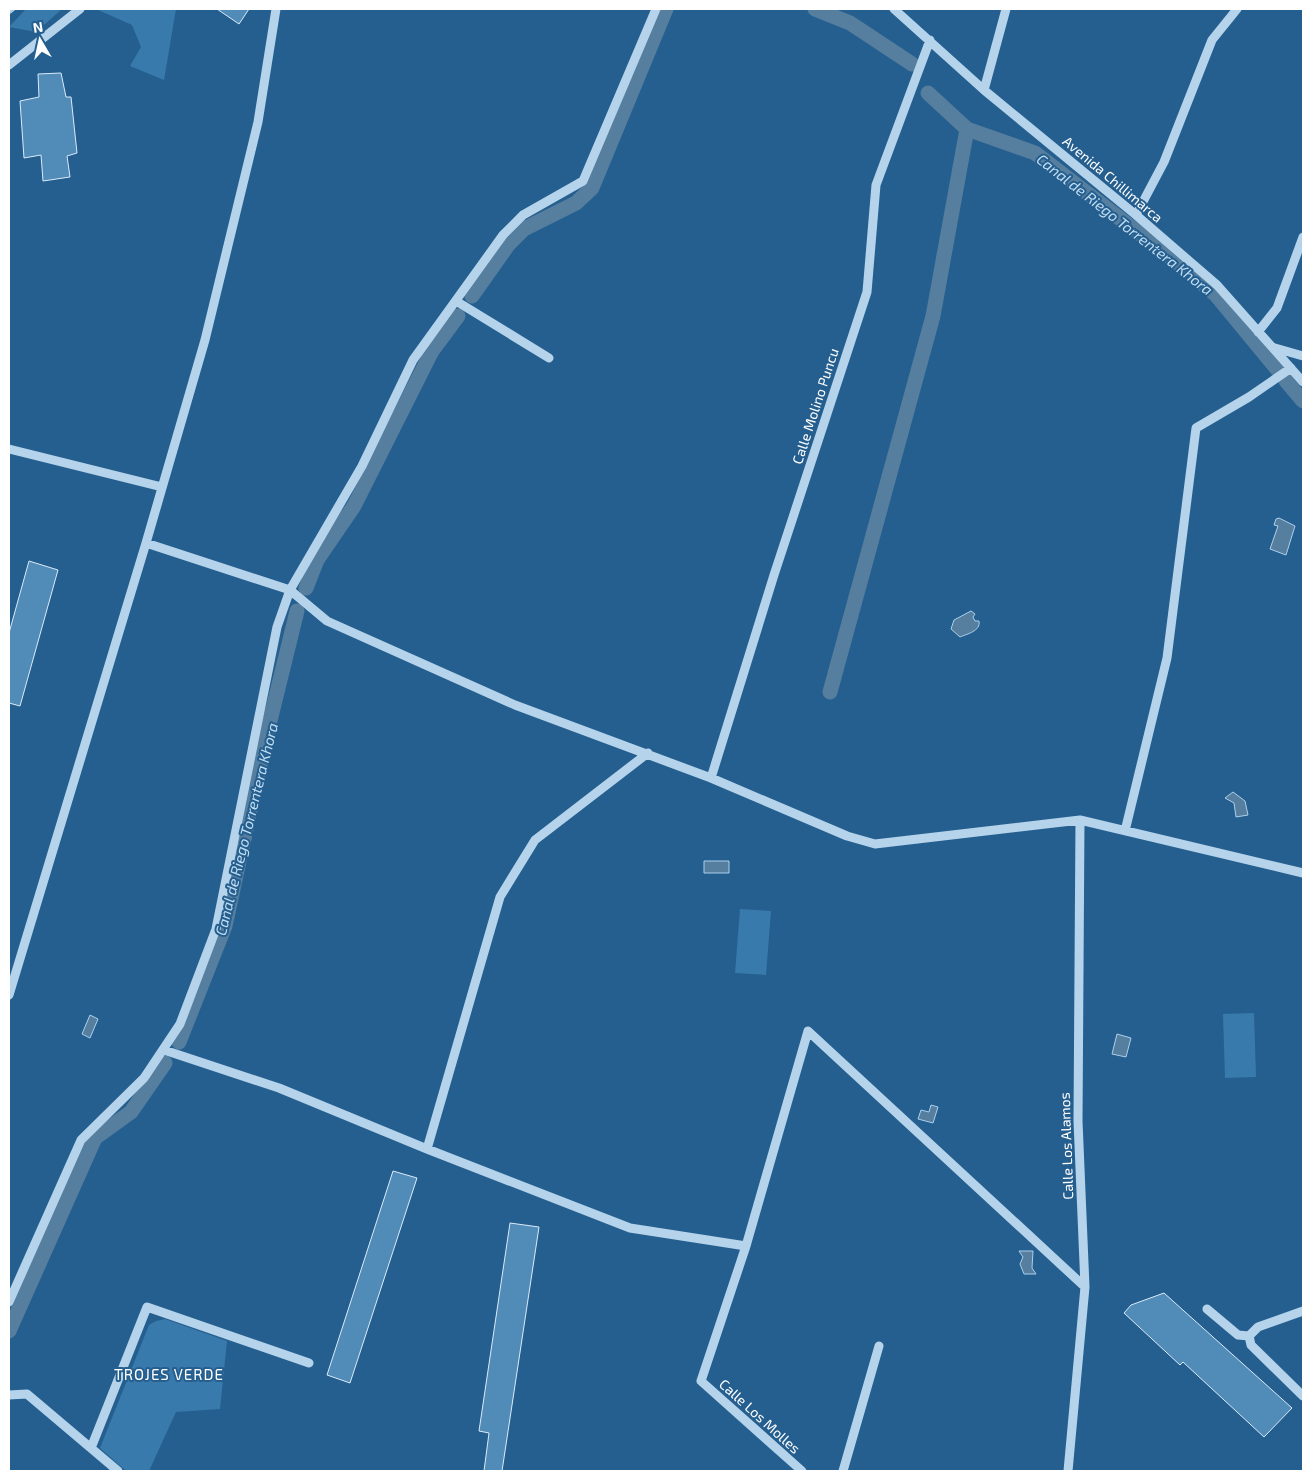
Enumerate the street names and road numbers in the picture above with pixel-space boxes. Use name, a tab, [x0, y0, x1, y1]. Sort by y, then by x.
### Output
street label: Avenida Chillimarca	[1060, 132, 1166, 226]
street label: Calle Molino Puncu	[788, 346, 842, 466]
street label: Calle Los Alamos	[1056, 1092, 1076, 1200]
street label: Calle Los Molles	[716, 1375, 804, 1457]

